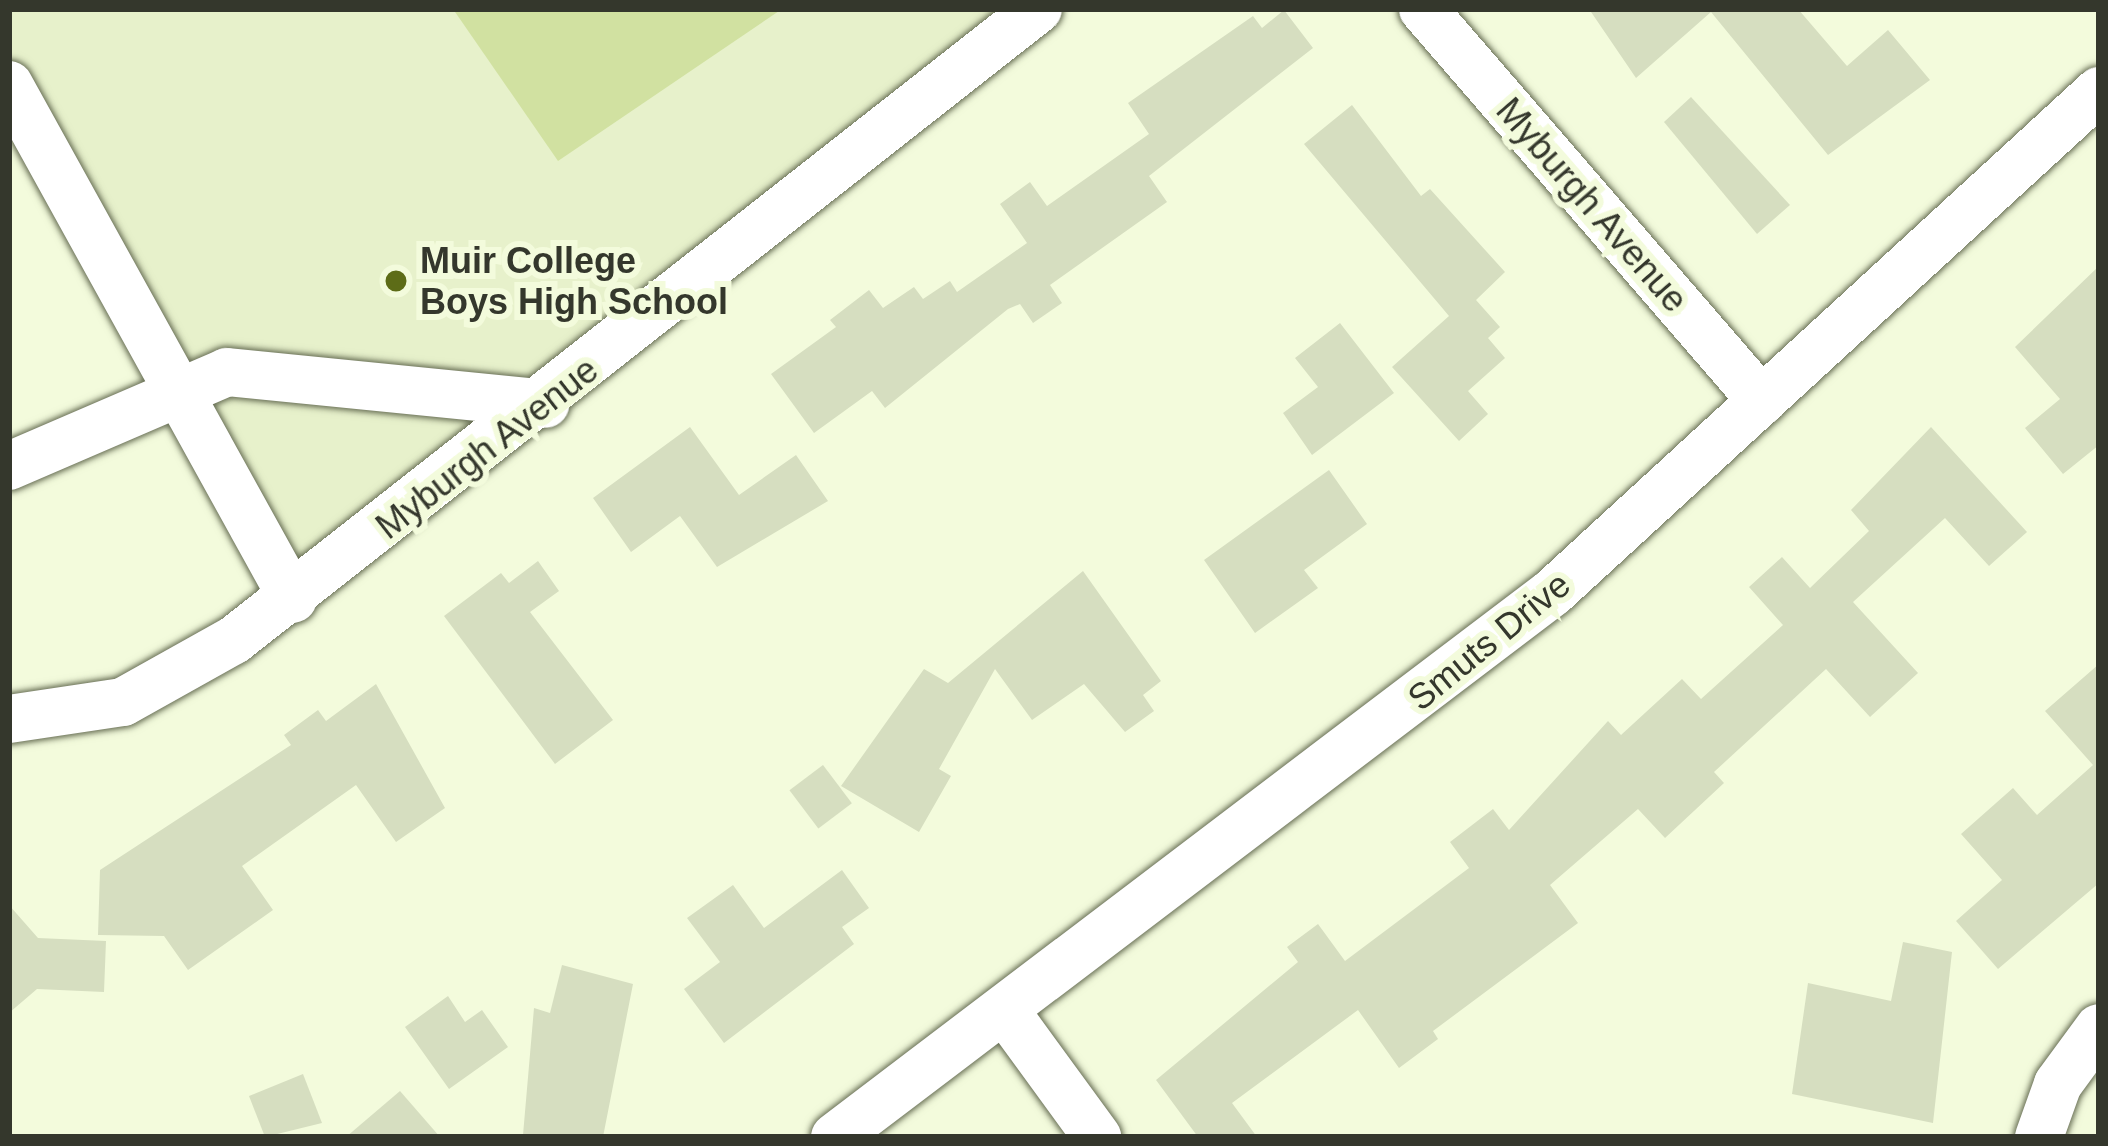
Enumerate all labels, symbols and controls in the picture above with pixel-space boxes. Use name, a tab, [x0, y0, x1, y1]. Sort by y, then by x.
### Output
street label: Myburgh Avenue	[1487, 88, 1697, 322]
place label: Muir College Boys High School	[420, 238, 728, 323]
marker: Muir College Boys High School	[383, 268, 409, 294]
street label: Myburgh Avenue	[367, 347, 607, 549]
street label: Smuts Drive	[1399, 563, 1579, 719]

